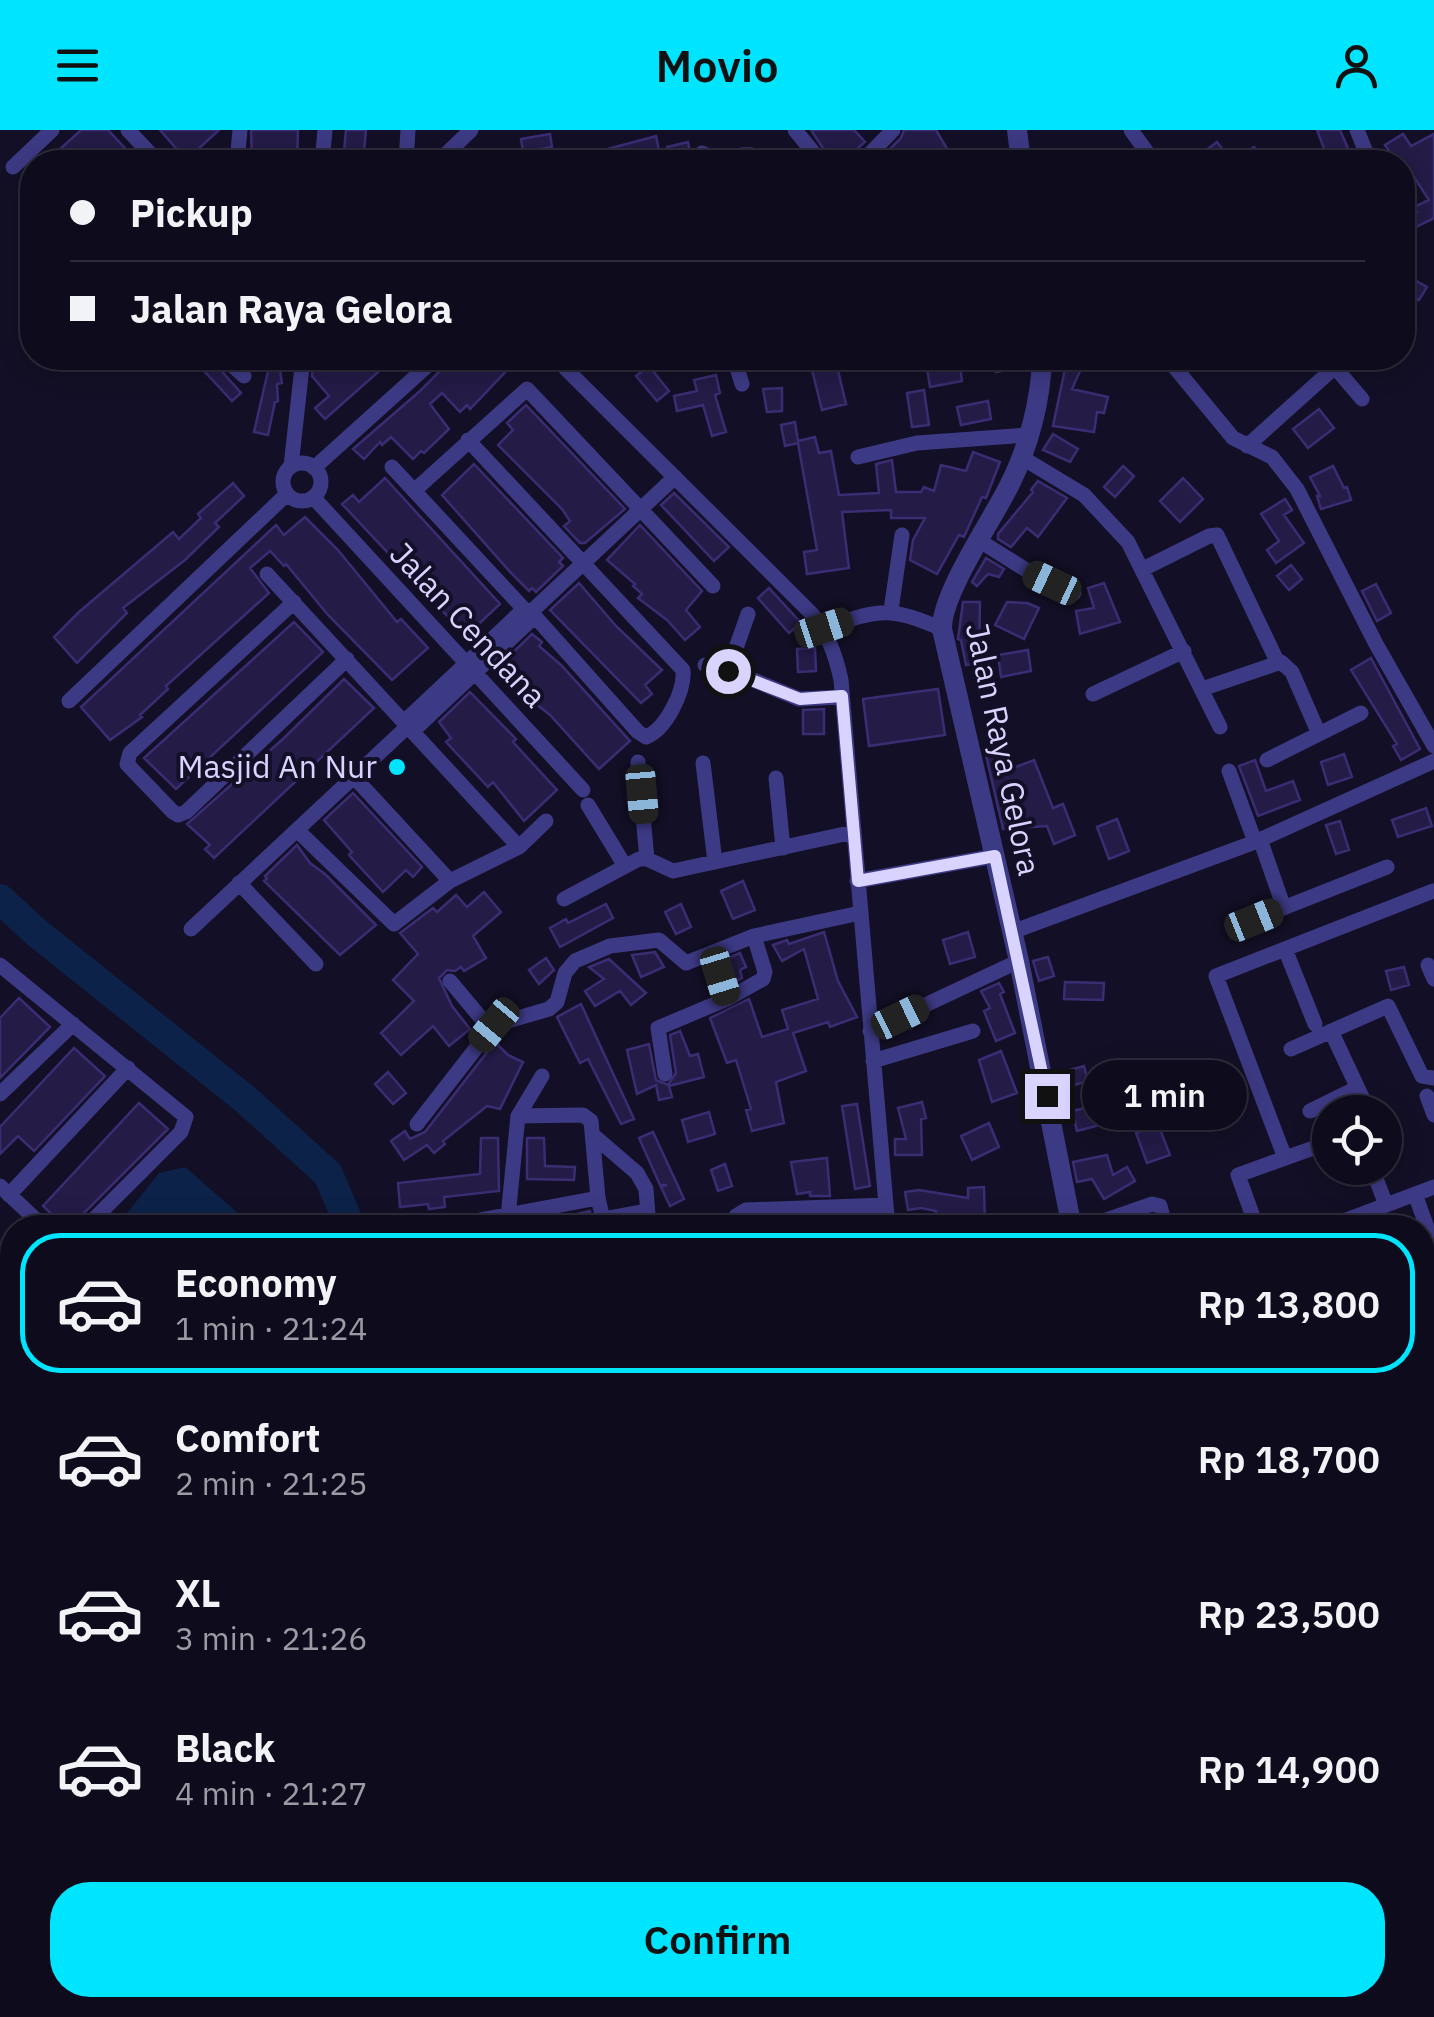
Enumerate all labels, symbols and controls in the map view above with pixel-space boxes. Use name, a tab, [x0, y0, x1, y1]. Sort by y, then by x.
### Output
text: Movio	[655, 36, 779, 94]
icon: menu	[50, 38, 105, 93]
icon: person	[1329, 38, 1384, 93]
text: Pickup	[130, 188, 253, 237]
text: Jalan Raya Gelora	[130, 284, 453, 333]
street label: Jalan Cendana	[381, 533, 556, 716]
car	[1018, 557, 1086, 609]
car	[791, 604, 857, 652]
street label: Jalan Raya Gelora	[957, 619, 1051, 879]
route start	[706, 649, 751, 694]
place label: Masjid An Nur	[177, 745, 377, 787]
marker: Masjid An Nur	[386, 756, 408, 778]
car	[624, 763, 660, 825]
car	[1221, 895, 1287, 945]
car	[697, 943, 743, 1009]
car	[866, 990, 934, 1044]
car	[463, 992, 525, 1058]
callout: 1 min	[1082, 1061, 1247, 1131]
route end	[1025, 1074, 1070, 1119]
text: 1 min	[1123, 1074, 1206, 1116]
map controls	[1312, 1095, 1402, 1185]
button: locate	[1312, 1095, 1402, 1185]
icon: car	[55, 1258, 145, 1348]
text: Economy	[175, 1258, 337, 1307]
text: Rp 13,800	[1198, 1279, 1380, 1328]
text: 1 min · 21:24	[175, 1307, 368, 1349]
icon: car	[55, 1413, 145, 1503]
text: Comfort	[175, 1413, 320, 1462]
text: Rp 18,700	[1198, 1434, 1380, 1483]
text: 2 min · 21:25	[175, 1462, 368, 1504]
icon: car	[55, 1568, 145, 1658]
text: XL	[175, 1568, 221, 1617]
text: Rp 23,500	[1198, 1589, 1380, 1638]
text: 3 min · 21:26	[175, 1617, 368, 1659]
icon: car	[55, 1723, 145, 1813]
text: Black	[175, 1723, 275, 1772]
text: Rp 14,900	[1198, 1744, 1380, 1793]
text: 4 min · 21:27	[175, 1772, 368, 1814]
button: Confirm	[50, 1882, 1385, 1997]

